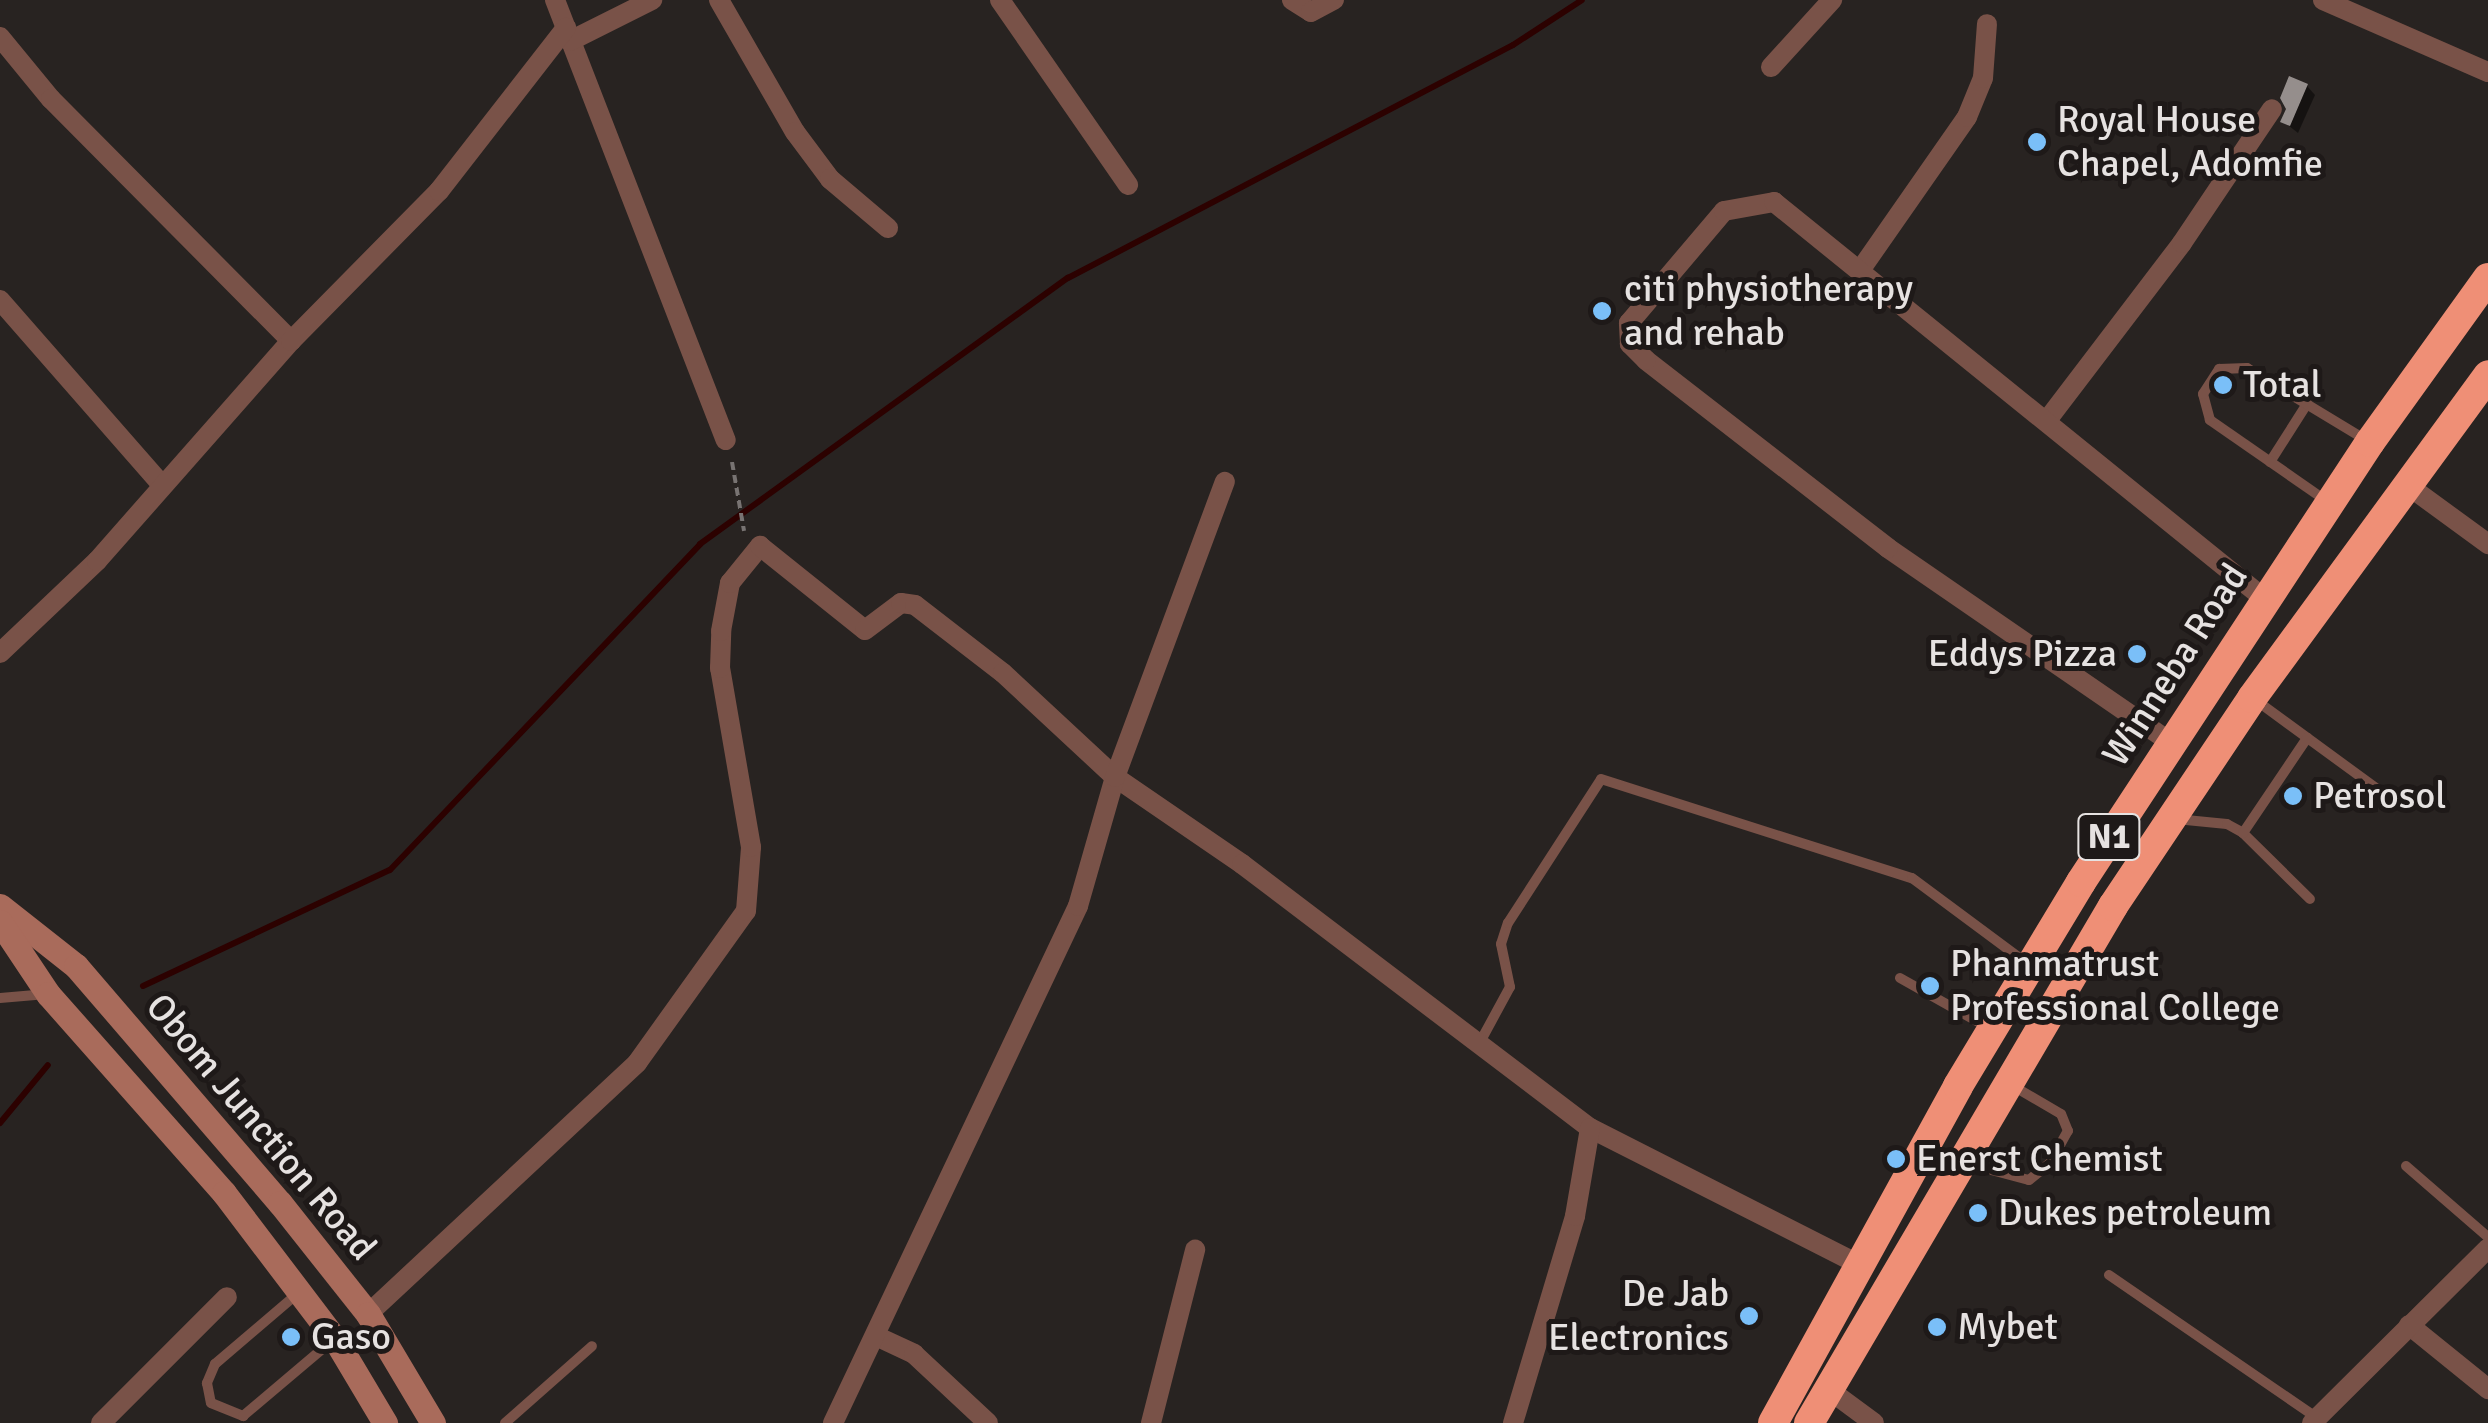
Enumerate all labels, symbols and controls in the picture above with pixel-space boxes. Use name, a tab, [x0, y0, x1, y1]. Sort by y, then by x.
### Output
place label: Royal House Chapel, Adomfie	[2057, 97, 2323, 186]
marker: Royal House Chapel, Adomfie	[2026, 131, 2048, 153]
place label: citi physiotherapy and rehab	[1624, 266, 1913, 356]
marker: citi physiotherapy and rehab	[1589, 298, 1615, 324]
place label: Total	[2243, 362, 2322, 408]
marker: Total	[2212, 374, 2234, 396]
street label: Winneba Road	[2093, 555, 2257, 775]
place label: Eddys Pizza	[1928, 631, 2117, 677]
marker: Eddys Pizza	[2126, 643, 2148, 665]
place label: Petrosol	[2313, 773, 2446, 819]
marker: Petrosol	[2282, 785, 2304, 807]
road number: N1	[2076, 807, 2142, 867]
place label: Phanmatrust Professional College	[1950, 941, 2280, 1030]
marker: Phanmatrust Professional College	[1919, 975, 1941, 997]
street label: Obom Junction Road	[136, 984, 386, 1270]
place label: Enerst Chemist	[1916, 1136, 2163, 1182]
marker: Enerst Chemist	[1885, 1148, 1907, 1170]
place label: Dukes petroleum	[1998, 1190, 2272, 1236]
marker: Dukes petroleum	[1967, 1202, 1989, 1224]
place label: De Jab Electronics	[1548, 1271, 1729, 1360]
place label: Mybet	[1957, 1304, 2058, 1350]
marker: De Jab Electronics	[1738, 1305, 1760, 1327]
place label: Gaso	[311, 1314, 391, 1360]
marker: Mybet	[1926, 1316, 1948, 1338]
marker: Gaso	[280, 1326, 302, 1348]

